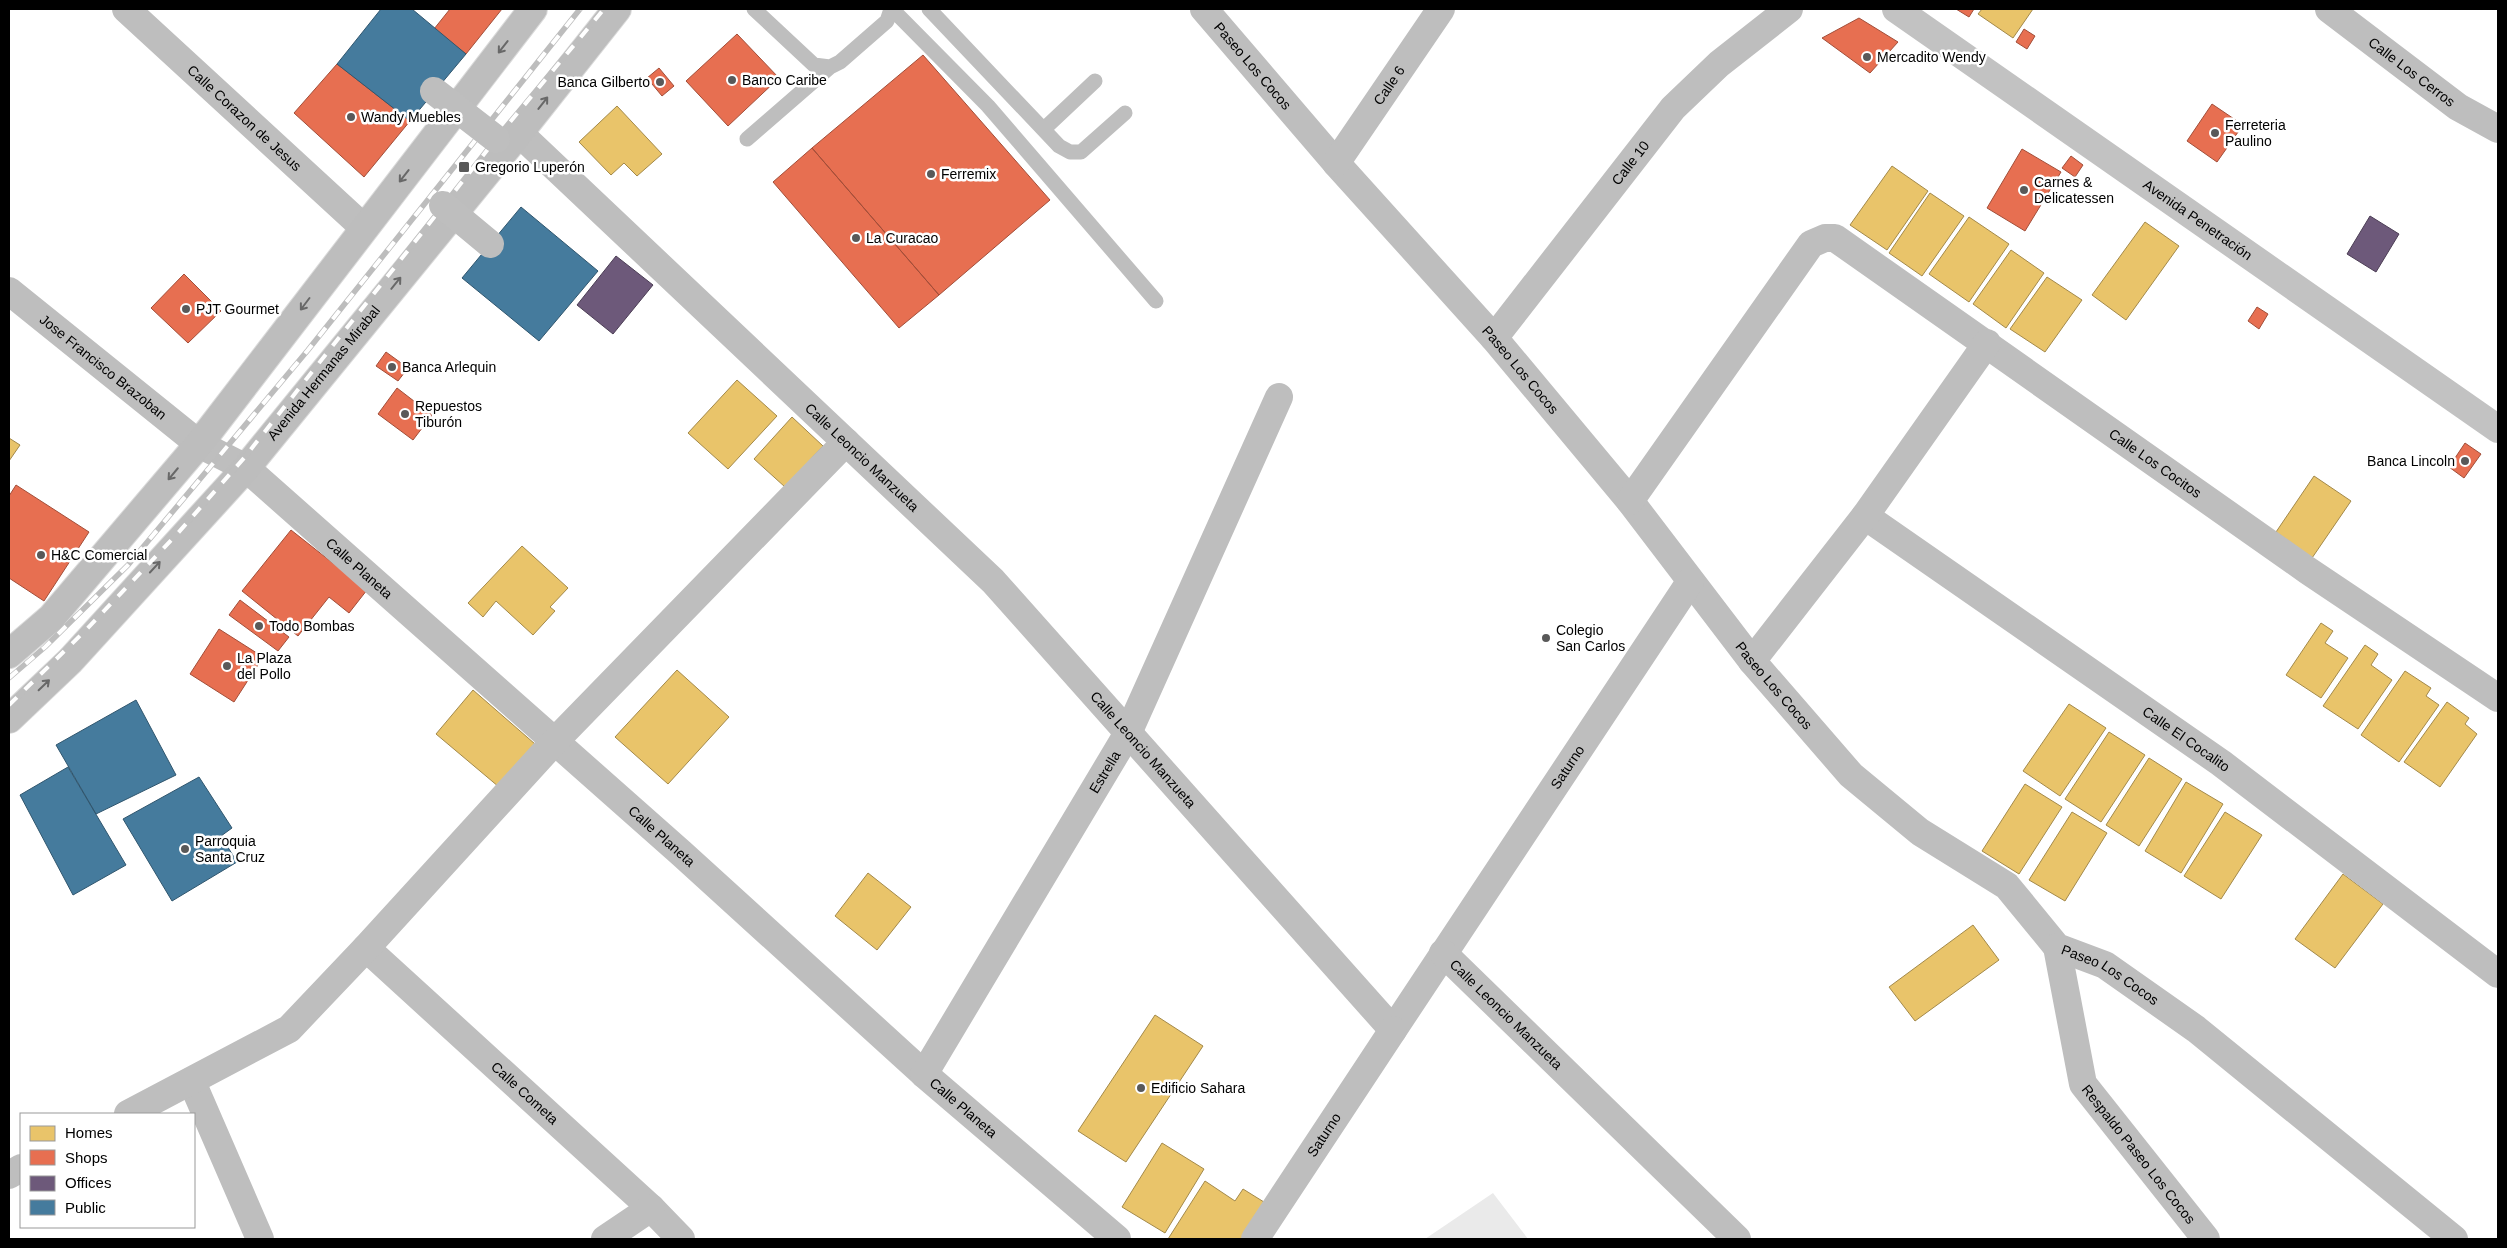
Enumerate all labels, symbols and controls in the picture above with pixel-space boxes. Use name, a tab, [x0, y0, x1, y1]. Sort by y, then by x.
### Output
street label: Paseo Los Cocos	[1211, 19, 1295, 113]
street label: Calle Los Cerros	[2365, 34, 2458, 110]
one-way arrow	[498, 40, 509, 53]
place label: Mercadito Wendy	[1877, 49, 1986, 65]
marker: Mercadito Wendy	[1861, 51, 1873, 63]
street label: Calle Corazon de Jesus	[184, 62, 305, 174]
street label: Calle 6	[1370, 63, 1408, 108]
place label: Banco Caribe	[742, 72, 827, 88]
place label: Banca Gilberto	[557, 74, 650, 90]
marker: Banco Caribe	[726, 74, 738, 86]
marker: Banca Gilberto	[654, 76, 666, 88]
one-way arrow	[537, 97, 548, 110]
place label: Wandy Muebles	[361, 109, 461, 125]
marker: Wandy Muebles	[345, 111, 357, 123]
place label: Ferreteria Paulino	[2225, 117, 2286, 149]
marker: Ferreteria Paulino	[2209, 127, 2221, 139]
street label: Calle 10	[1608, 137, 1653, 188]
place label: Gregorio Luperón	[475, 159, 585, 175]
marker: Gregorio Luperón	[457, 160, 471, 174]
place label: Ferremix	[941, 166, 996, 182]
marker: Ferremix	[925, 168, 937, 180]
one-way arrow	[398, 169, 409, 182]
place label: Carnes & Delicatessen	[2034, 174, 2114, 206]
street label: Avenida Penetración	[2140, 176, 2255, 263]
marker: Carnes & Delicatessen	[2018, 184, 2030, 196]
place label: La Curacao	[866, 230, 939, 246]
marker: La Curacao	[850, 232, 862, 244]
one-way arrow	[391, 277, 402, 290]
one-way arrow	[300, 297, 310, 311]
place label: PJT Gourmet	[196, 301, 279, 317]
street label: Avenida Hermanas Mirabal	[264, 302, 383, 443]
marker: PJT Gourmet	[180, 303, 192, 315]
street label: Jose Francisco Brazoban	[37, 311, 170, 423]
street label: Paseo Los Cocos	[1479, 323, 1562, 417]
place label: Banca Arlequin	[402, 359, 496, 375]
marker: Banca Arlequin	[386, 361, 398, 373]
place label: Repuestos Tiburón	[415, 398, 482, 430]
street label: Calle Leoncio Manzueta	[802, 400, 922, 515]
marker: Repuestos Tiburón	[399, 408, 411, 420]
street label: Calle Los Cocitos	[2106, 425, 2204, 501]
place label: Banca Lincoln	[2367, 453, 2455, 469]
marker: Banca Lincoln	[2459, 455, 2471, 467]
one-way arrow	[167, 468, 179, 481]
street label: Calle Planeta	[323, 535, 396, 602]
place label: H&C Comercial	[51, 547, 147, 563]
marker: H&C Comercial	[35, 549, 47, 561]
one-way arrow	[149, 560, 161, 573]
place label: Todo Bombas	[269, 618, 355, 634]
marker: Todo Bombas	[253, 620, 265, 632]
place label: Colegio San Carlos	[1556, 622, 1625, 654]
marker: Colegio San Carlos	[1540, 632, 1552, 644]
street label: Paseo Los Cocos	[1732, 639, 1816, 733]
place label: La Plaza del Pollo	[237, 650, 292, 682]
marker: La Plaza del Pollo	[221, 660, 233, 672]
one-way arrow	[38, 679, 50, 692]
street label: Calle Leoncio Manzueta	[1087, 688, 1199, 811]
street label: Calle El Cocalito	[2139, 703, 2233, 775]
street label: Saturno	[1547, 742, 1588, 792]
street label: Estrella	[1086, 748, 1124, 796]
street label: Calle Planeta	[625, 802, 698, 870]
place label: Parroquia Santa Cruz	[195, 833, 265, 865]
marker: Parroquia Santa Cruz	[179, 843, 191, 855]
street label: Paseo Los Cocos	[2059, 941, 2162, 1008]
street label: Calle Leoncio Manzueta	[1447, 956, 1566, 1073]
street label: Calle Cometa	[488, 1058, 562, 1128]
street label: Calle Planeta	[927, 1075, 1001, 1141]
place label: Edificio Sahara	[1151, 1080, 1245, 1096]
street label: Respaldo Paseo Los Cocos	[2079, 1081, 2199, 1227]
marker: Edificio Sahara	[1135, 1082, 1147, 1094]
street label: Saturno	[1304, 1110, 1344, 1160]
legend	[20, 1113, 195, 1228]
text: Homes	[65, 1124, 113, 1141]
text: Shops	[65, 1149, 108, 1166]
text: Offices	[65, 1174, 111, 1191]
text: Public	[65, 1199, 106, 1216]

